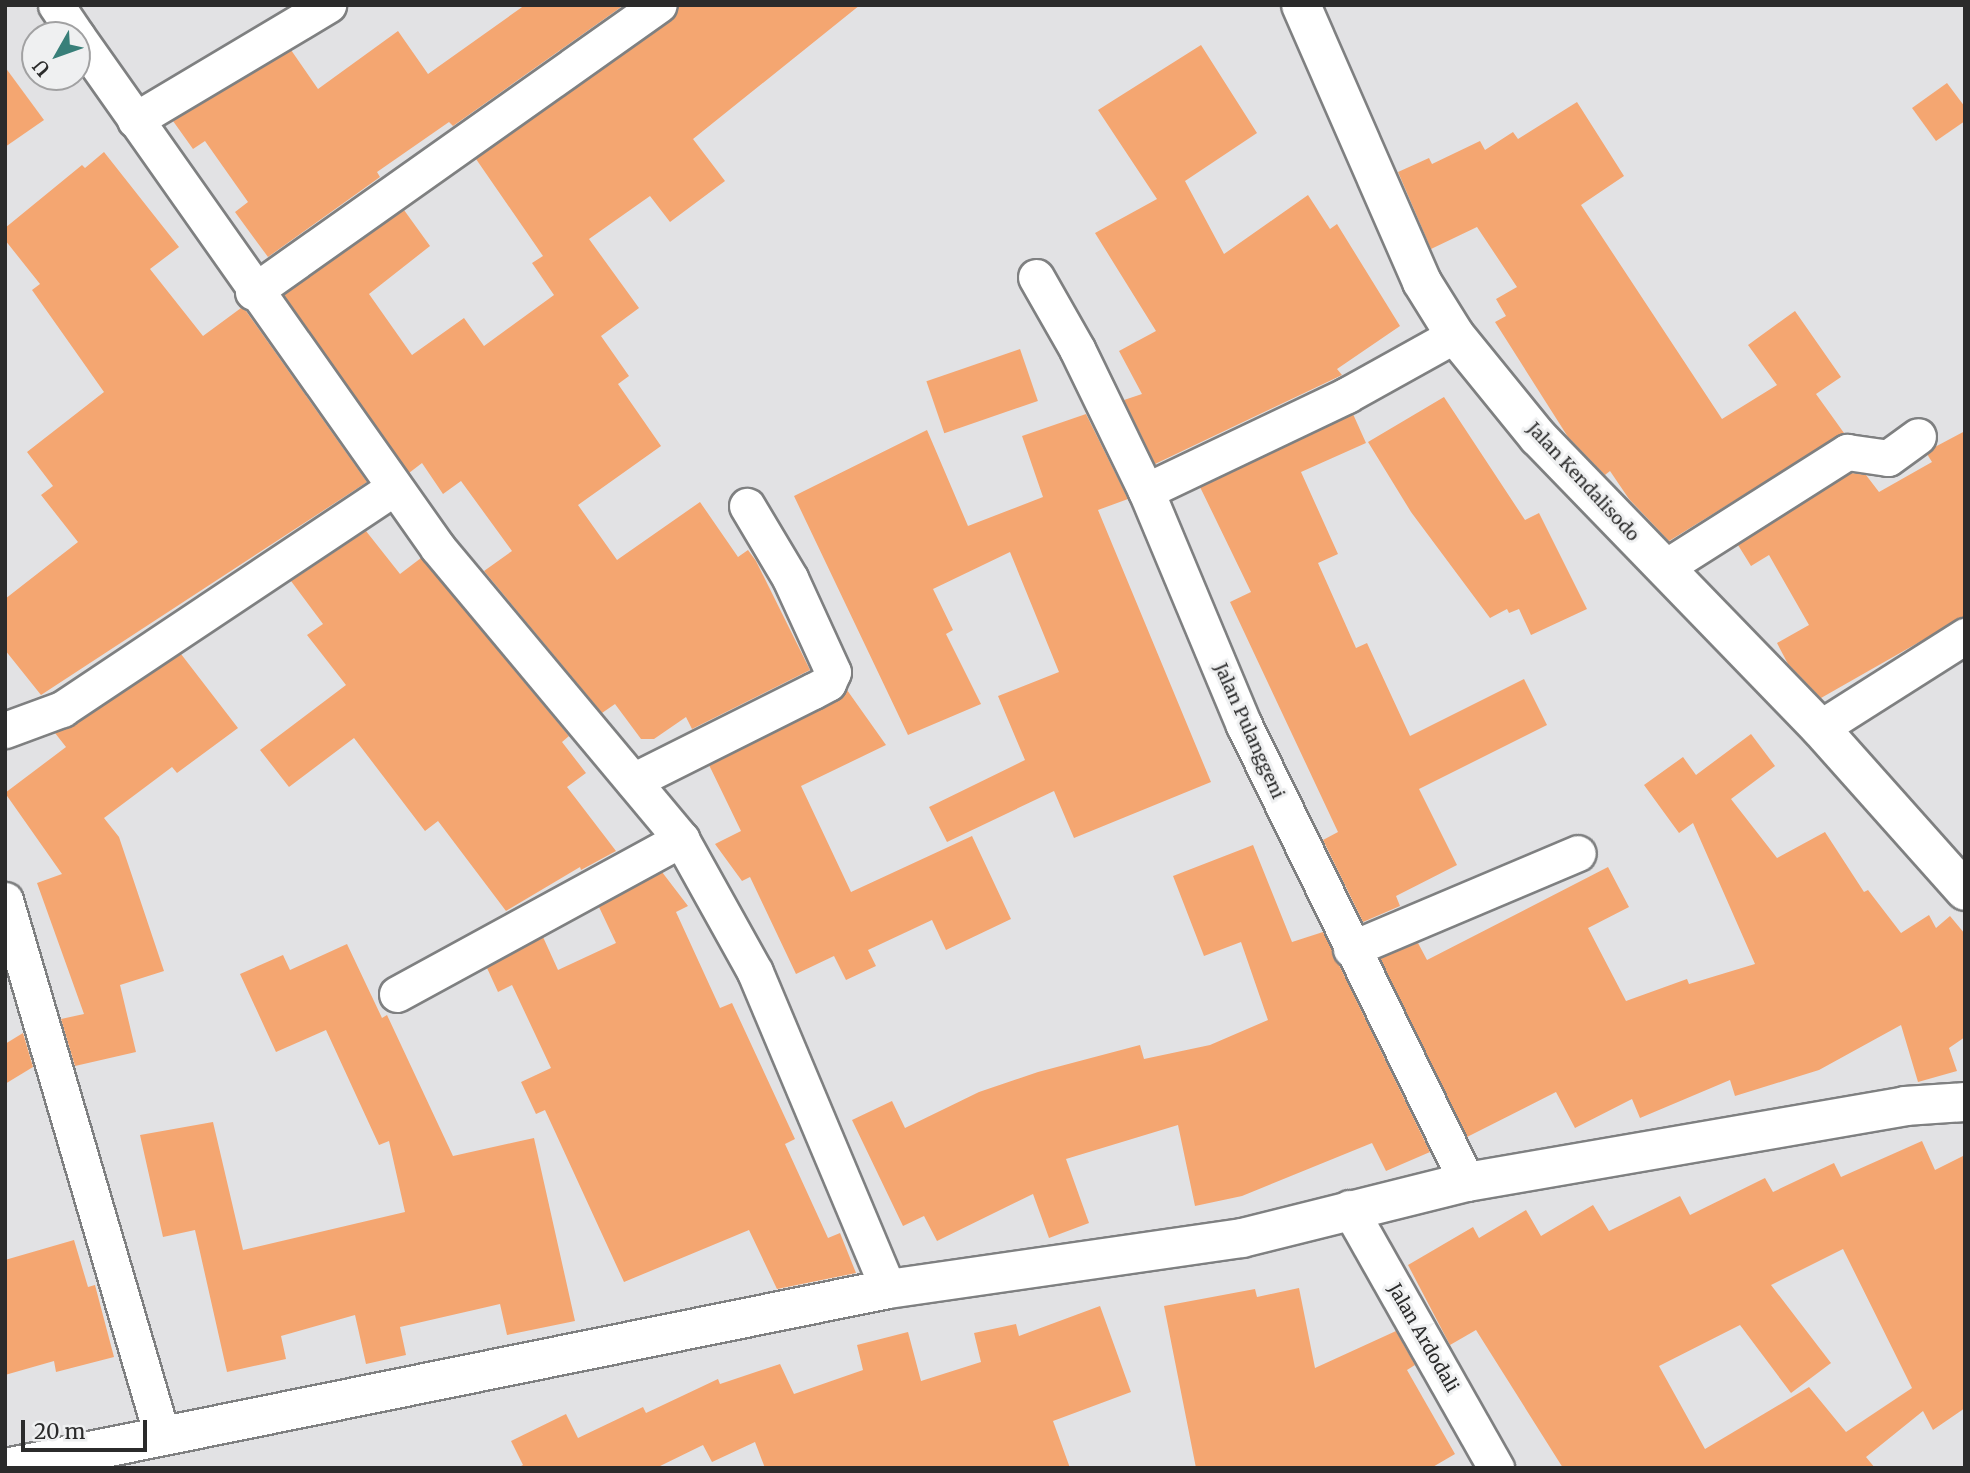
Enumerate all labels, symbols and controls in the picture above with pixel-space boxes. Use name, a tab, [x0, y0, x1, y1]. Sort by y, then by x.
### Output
north arrow	[21, 21, 91, 91]
text: U	[28, 55, 55, 81]
street label: Jalan Kendalisodo	[1522, 418, 1644, 546]
street label: Jalan Pulanggeni	[1209, 660, 1289, 802]
street label: Jalan Ardodali	[1383, 1280, 1463, 1396]
scale bar	[24, 1406, 150, 1450]
text: 20 m	[34, 1418, 85, 1445]

